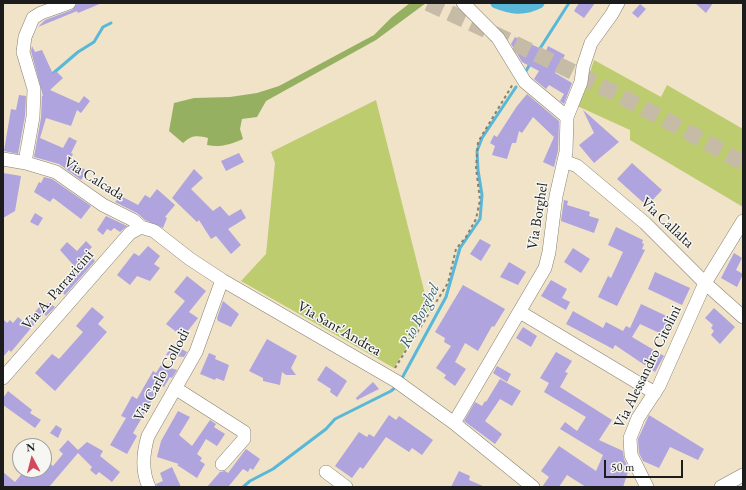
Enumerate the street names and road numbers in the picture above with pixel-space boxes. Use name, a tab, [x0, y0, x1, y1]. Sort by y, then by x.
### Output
street label: Via Calcada	[60, 153, 128, 205]
street label: Via Borghel	[524, 181, 552, 251]
street label: Via Callalta	[637, 194, 697, 252]
street label: Via A. Parravicini	[18, 246, 98, 334]
street label: Via Sant'Andrea	[294, 298, 384, 360]
street label: Via Alessandro Citolini	[611, 303, 685, 431]
street label: Via Carlo Collodi	[130, 326, 194, 424]

